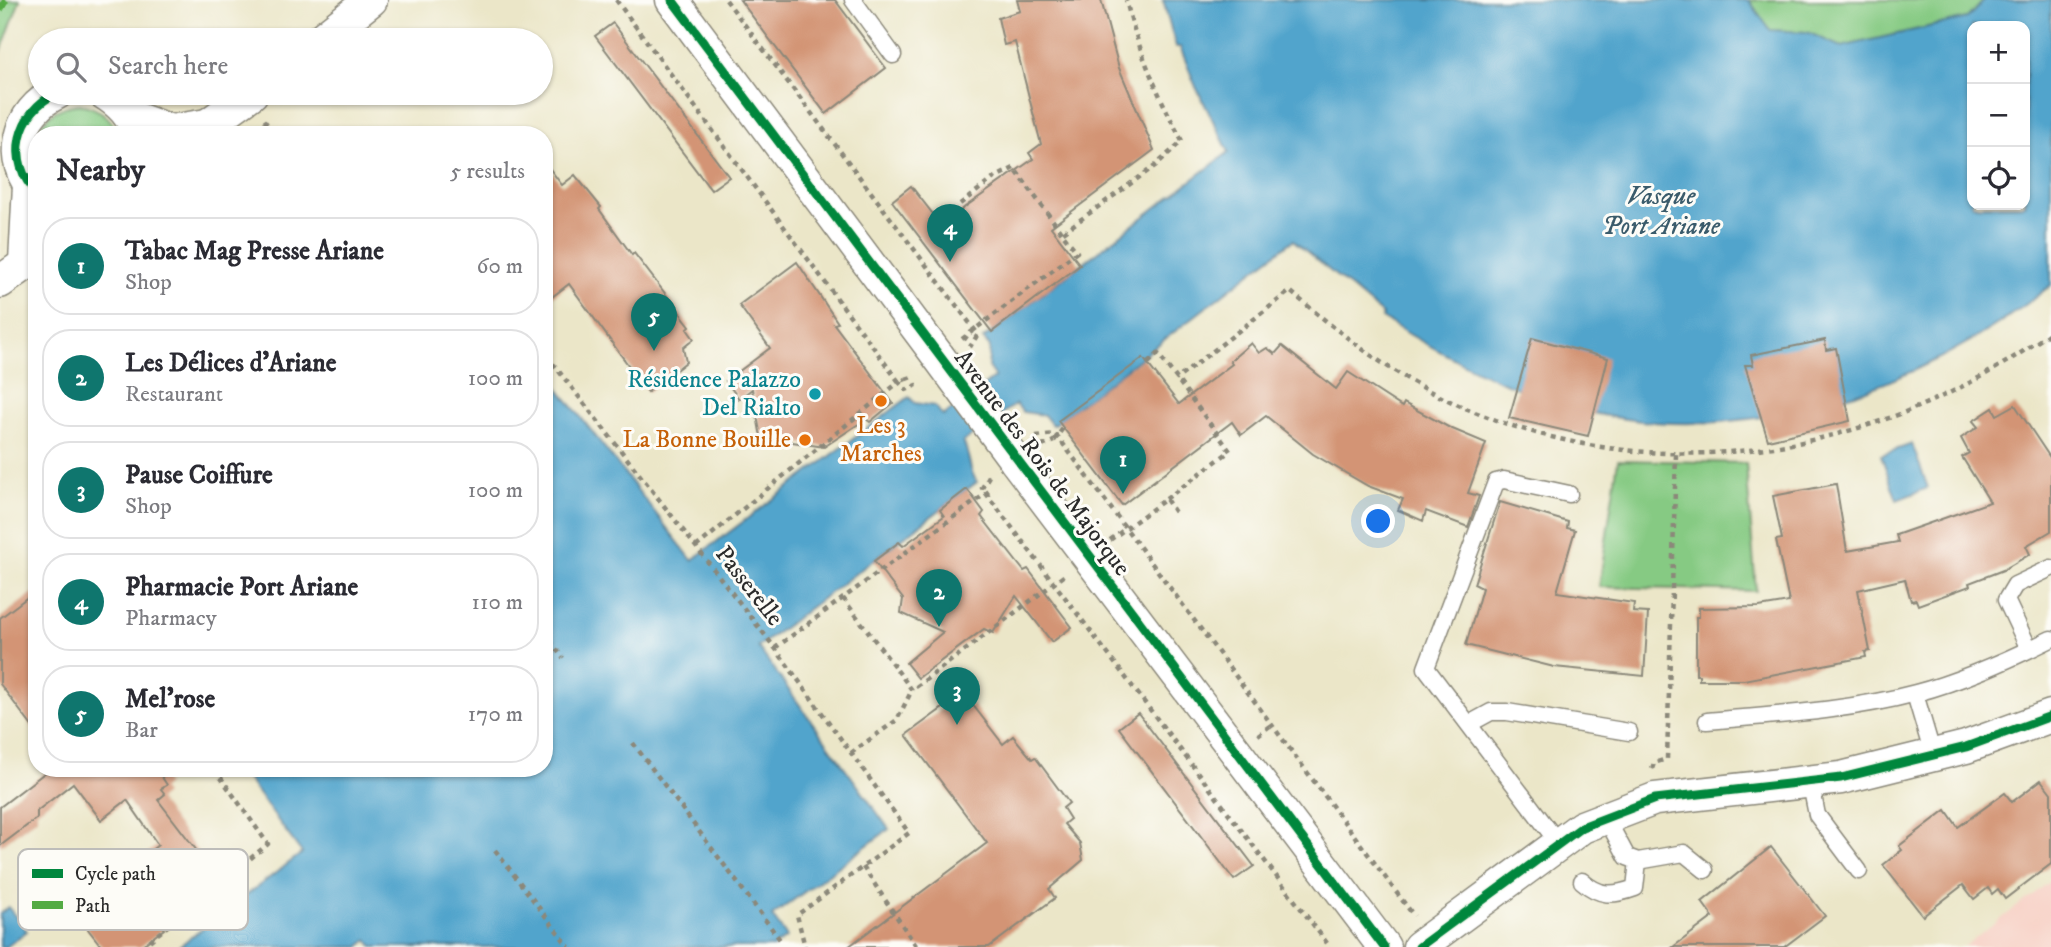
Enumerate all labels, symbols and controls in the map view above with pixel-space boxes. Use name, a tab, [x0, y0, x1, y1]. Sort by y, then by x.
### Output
map controls	[1967, 21, 2030, 210]
button: +	[1967, 21, 2030, 84]
search box	[28, 28, 553, 105]
icon: search	[52, 48, 90, 86]
text: Search here	[108, 50, 228, 83]
button: −	[1967, 84, 2030, 147]
button: locate	[1967, 147, 2030, 210]
text: Nearby	[56, 153, 145, 190]
text: 5 results	[450, 157, 525, 186]
water label: Vasque Port Ariane	[1602, 180, 1721, 243]
pin: 4	[927, 204, 973, 262]
text: Tabac Mag Presse Ariane	[125, 235, 384, 268]
text: 1	[77, 252, 85, 281]
text: 60 m	[476, 252, 523, 281]
text: Shop	[125, 268, 172, 297]
pin: 5	[631, 293, 677, 351]
street label: Avenue des Rois de Majorque	[947, 344, 1137, 582]
text: Les Délices d'Ariane	[125, 347, 337, 380]
text: 2	[75, 364, 87, 393]
text: 100 m	[468, 364, 523, 393]
place label: Résidence Palazzo Del Rialto	[627, 365, 801, 423]
text: Restaurant	[125, 380, 223, 409]
marker: Résidence Palazzo Del Rialto	[807, 386, 823, 402]
marker: Les 3 Marches	[873, 393, 889, 409]
place label: Les 3 Marches	[840, 411, 922, 469]
place label: La Bonne Bouille	[623, 425, 791, 455]
marker: La Bonne Bouille	[797, 432, 813, 448]
pin: 1	[1100, 436, 1146, 494]
text: Pause Coiffure	[125, 459, 273, 492]
text: 3	[77, 476, 85, 505]
text: 100 m	[468, 476, 523, 505]
text: Shop	[125, 492, 172, 521]
your location	[1361, 504, 1395, 538]
street label: Passerelle	[708, 540, 790, 632]
pin: 2	[916, 569, 962, 627]
text: Pharmacie Port Ariane	[125, 571, 358, 604]
text: 4	[74, 588, 88, 617]
text: 110 m	[472, 588, 523, 617]
text: Pharmacy	[125, 604, 217, 633]
pin: 3	[934, 667, 980, 725]
text: Mel'rose	[125, 683, 215, 716]
text: 5	[75, 700, 87, 729]
text: 170 m	[468, 700, 523, 729]
text: Bar	[125, 716, 158, 745]
legend	[18, 849, 248, 930]
text: Cycle path	[75, 863, 156, 886]
text: Path	[75, 895, 110, 918]

